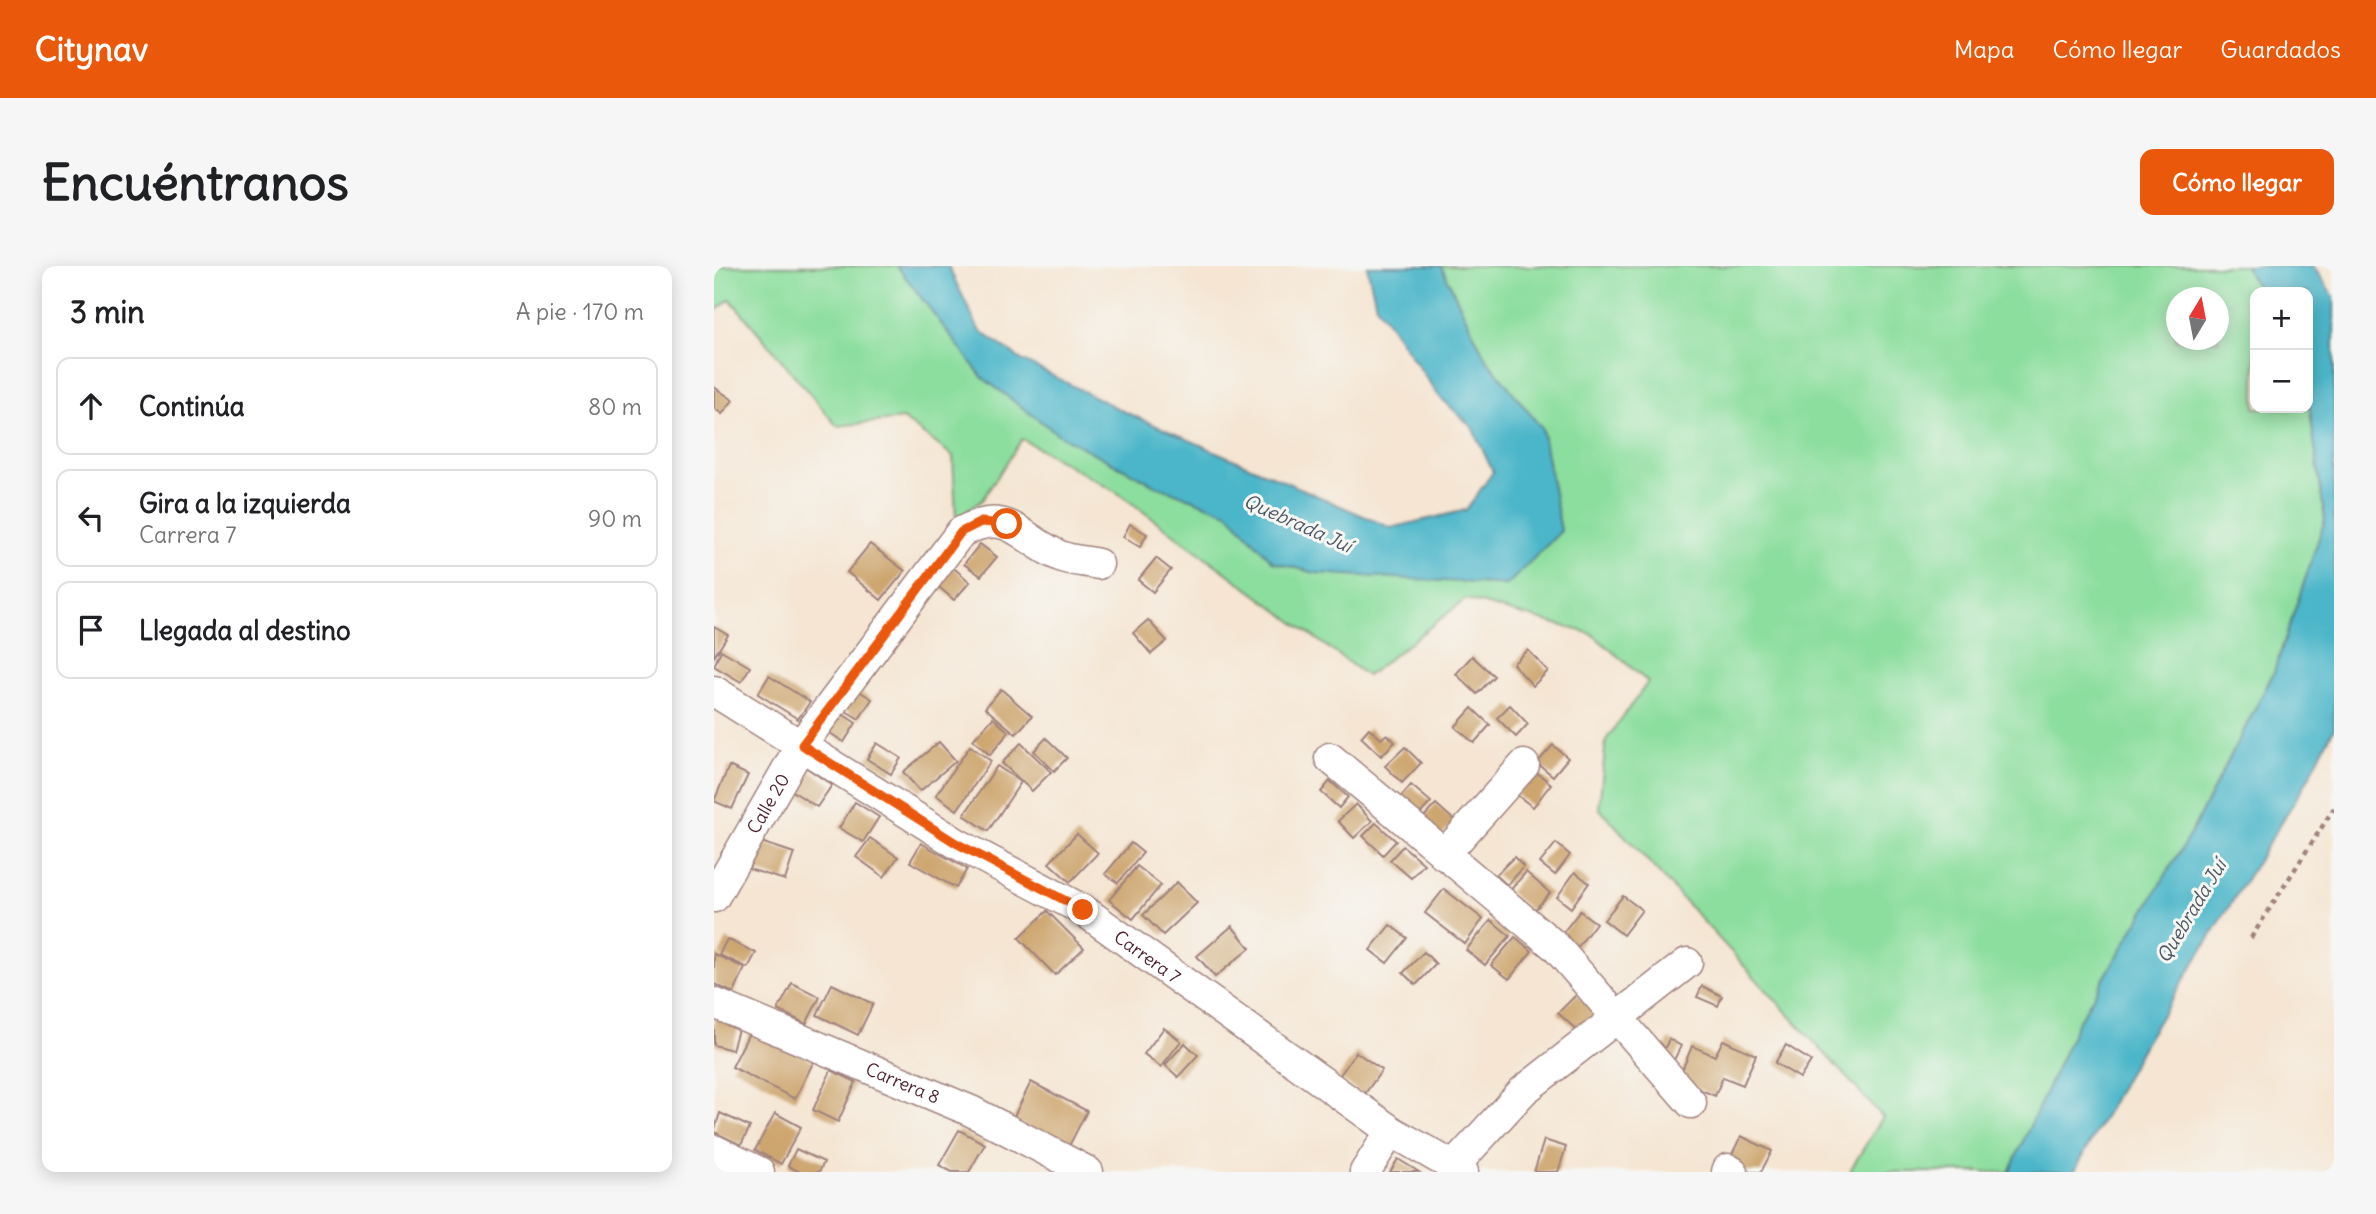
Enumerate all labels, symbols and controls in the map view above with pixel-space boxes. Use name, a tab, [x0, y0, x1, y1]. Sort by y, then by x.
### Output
text: Citynav	[35, 28, 148, 70]
text: Mapa	[1954, 34, 2014, 64]
text: Cómo llegar	[2052, 34, 2182, 64]
text: Guardados	[2220, 34, 2341, 64]
button: Cómo llegar	[2140, 149, 2334, 215]
text: Encuéntranos	[42, 152, 349, 213]
north arrow	[2166, 287, 2229, 350]
map controls	[2250, 287, 2313, 413]
button: +	[2250, 287, 2313, 350]
text: 3 min	[70, 293, 145, 331]
text: A pie · 170 m	[516, 297, 644, 326]
button: −	[2250, 350, 2313, 413]
icon: ahead	[72, 387, 110, 425]
text: Continúa	[139, 390, 245, 423]
text: 80 m	[588, 392, 642, 421]
text: Gira a la izquierda	[139, 487, 351, 520]
water label: Quebrada Juí	[1240, 488, 1359, 559]
icon: left	[72, 499, 110, 537]
text: 90 m	[588, 504, 642, 533]
route start	[991, 508, 1022, 539]
text: Carrera 7	[139, 520, 237, 549]
icon: arrive	[72, 611, 110, 649]
text: Llegada al destino	[139, 614, 351, 647]
street label: Calle 20	[741, 769, 794, 838]
water label: Quebrada Juí	[2151, 852, 2233, 967]
route end	[1067, 894, 1098, 925]
street label: Carrera 7	[1110, 925, 1186, 988]
street label: Carrera 8	[863, 1057, 943, 1108]

